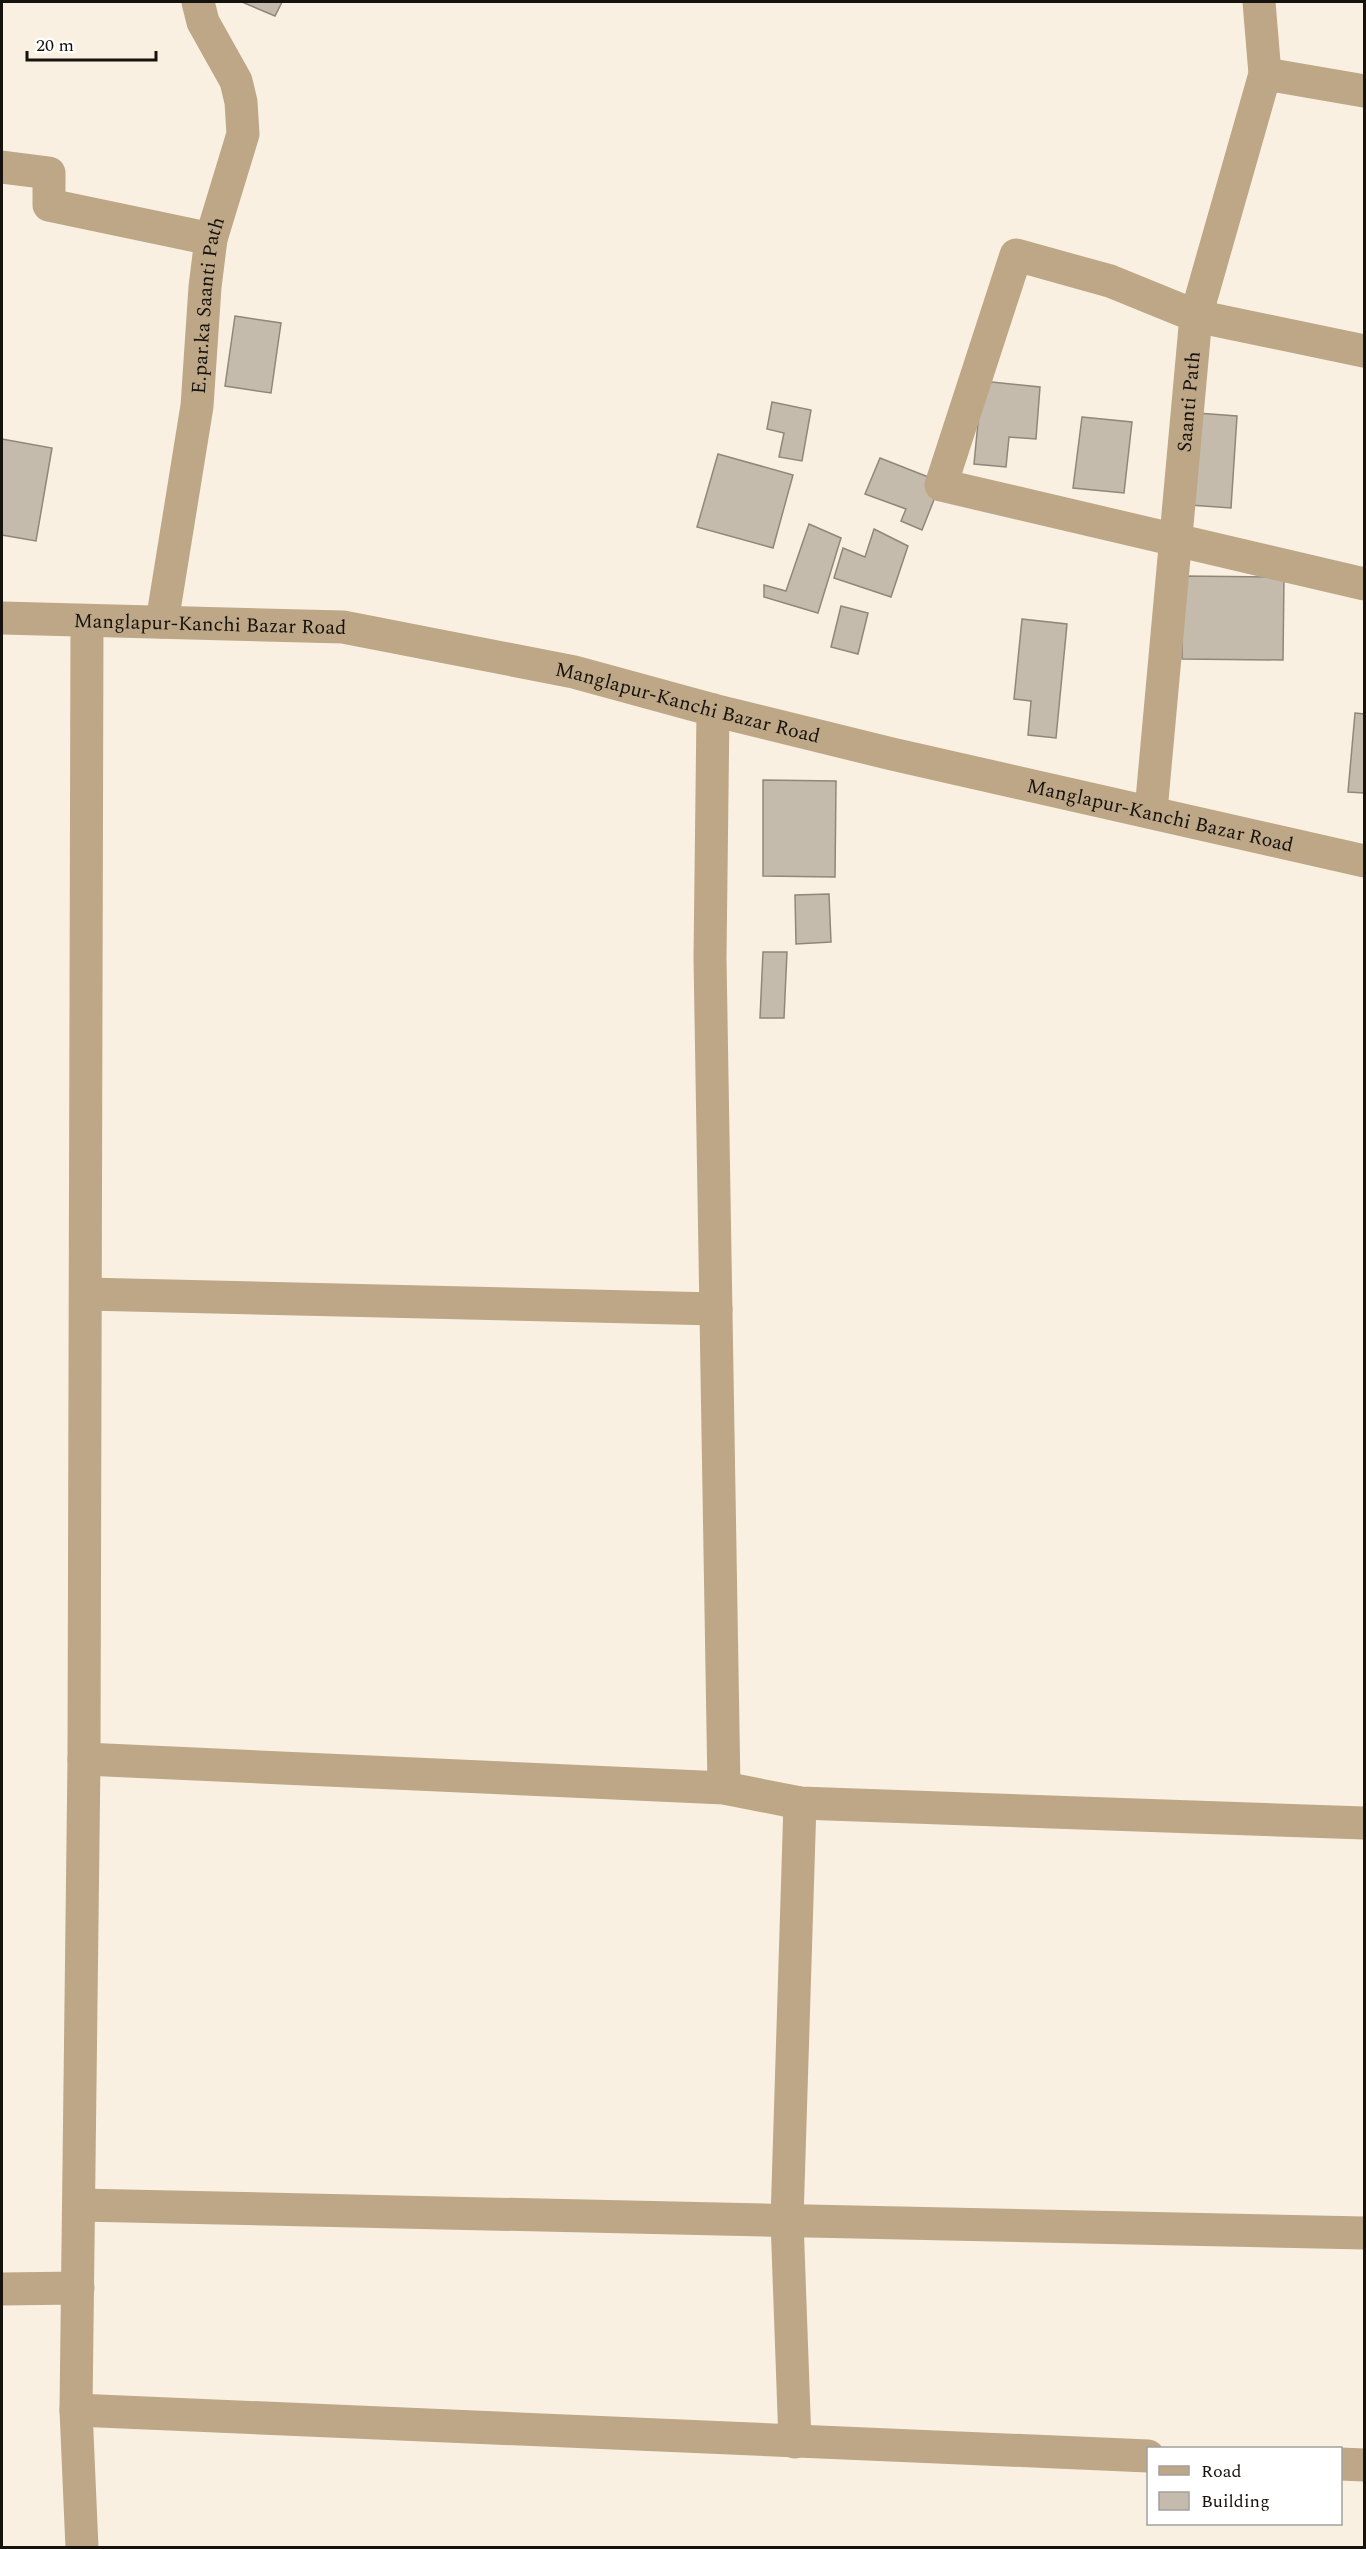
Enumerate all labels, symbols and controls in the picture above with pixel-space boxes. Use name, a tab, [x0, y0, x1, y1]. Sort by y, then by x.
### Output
scale bar	[27, 24, 156, 62]
text: 20 m	[36, 32, 74, 59]
street label: E.par.ka Saanti Path	[184, 213, 233, 395]
street label: Saanti Path	[1170, 350, 1209, 454]
street label: Manglapur-Kanchi Bazar Road	[73, 606, 347, 643]
street label: Manglapur-Kanchi Bazar Road	[552, 655, 823, 752]
street label: Manglapur-Kanchi Bazar Road	[1024, 771, 1296, 861]
legend	[1147, 2447, 1342, 2525]
text: Road	[1201, 2458, 1242, 2485]
text: Building	[1201, 2488, 1270, 2515]

